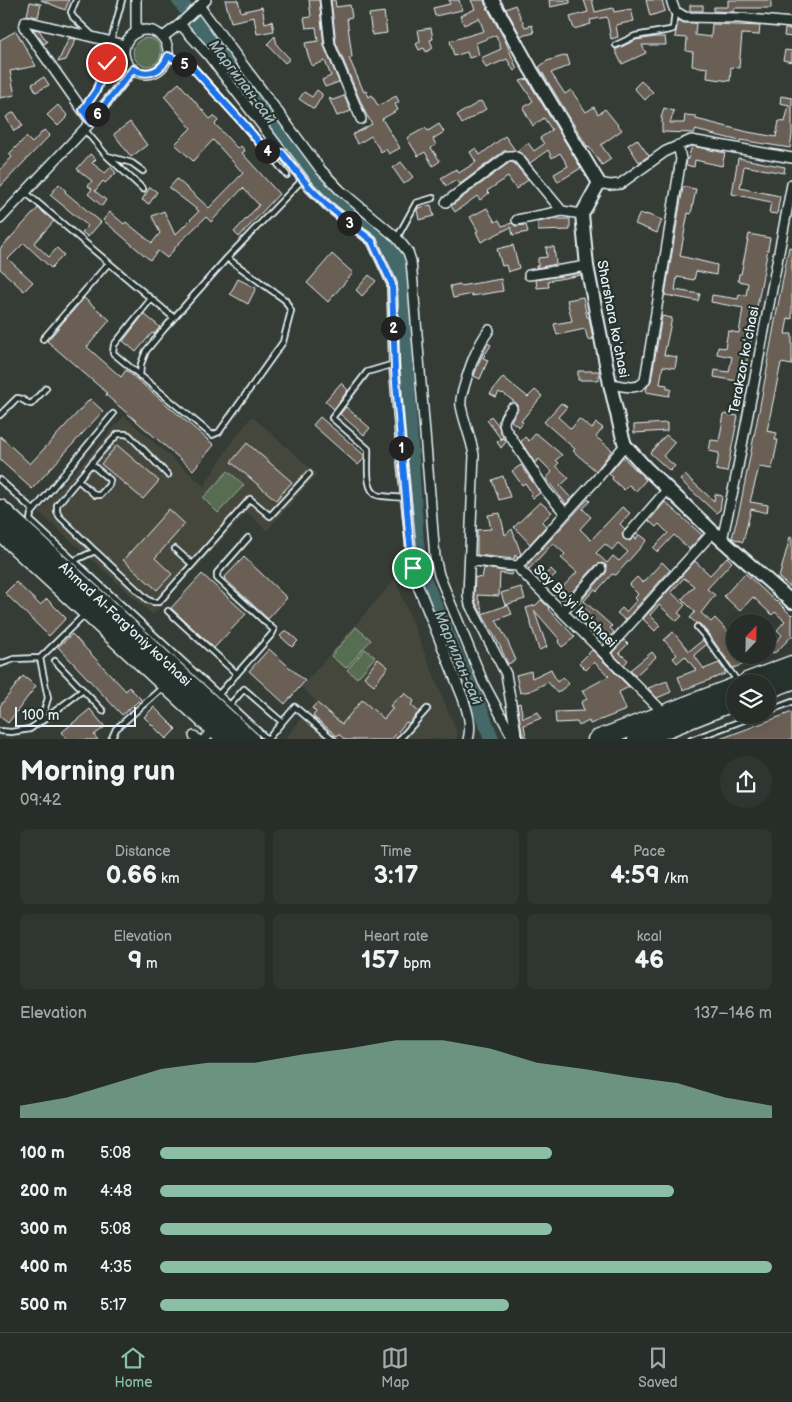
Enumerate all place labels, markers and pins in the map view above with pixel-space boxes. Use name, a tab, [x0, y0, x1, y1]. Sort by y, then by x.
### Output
pin	[86, 42, 128, 84]
pin: 5	[172, 52, 196, 76]
pin: 6	[84, 102, 110, 126]
pin: 4	[254, 138, 280, 164]
pin: 3	[336, 210, 362, 236]
pin: 2	[380, 316, 406, 340]
pin: 1	[388, 436, 414, 460]
pin	[392, 547, 434, 589]

